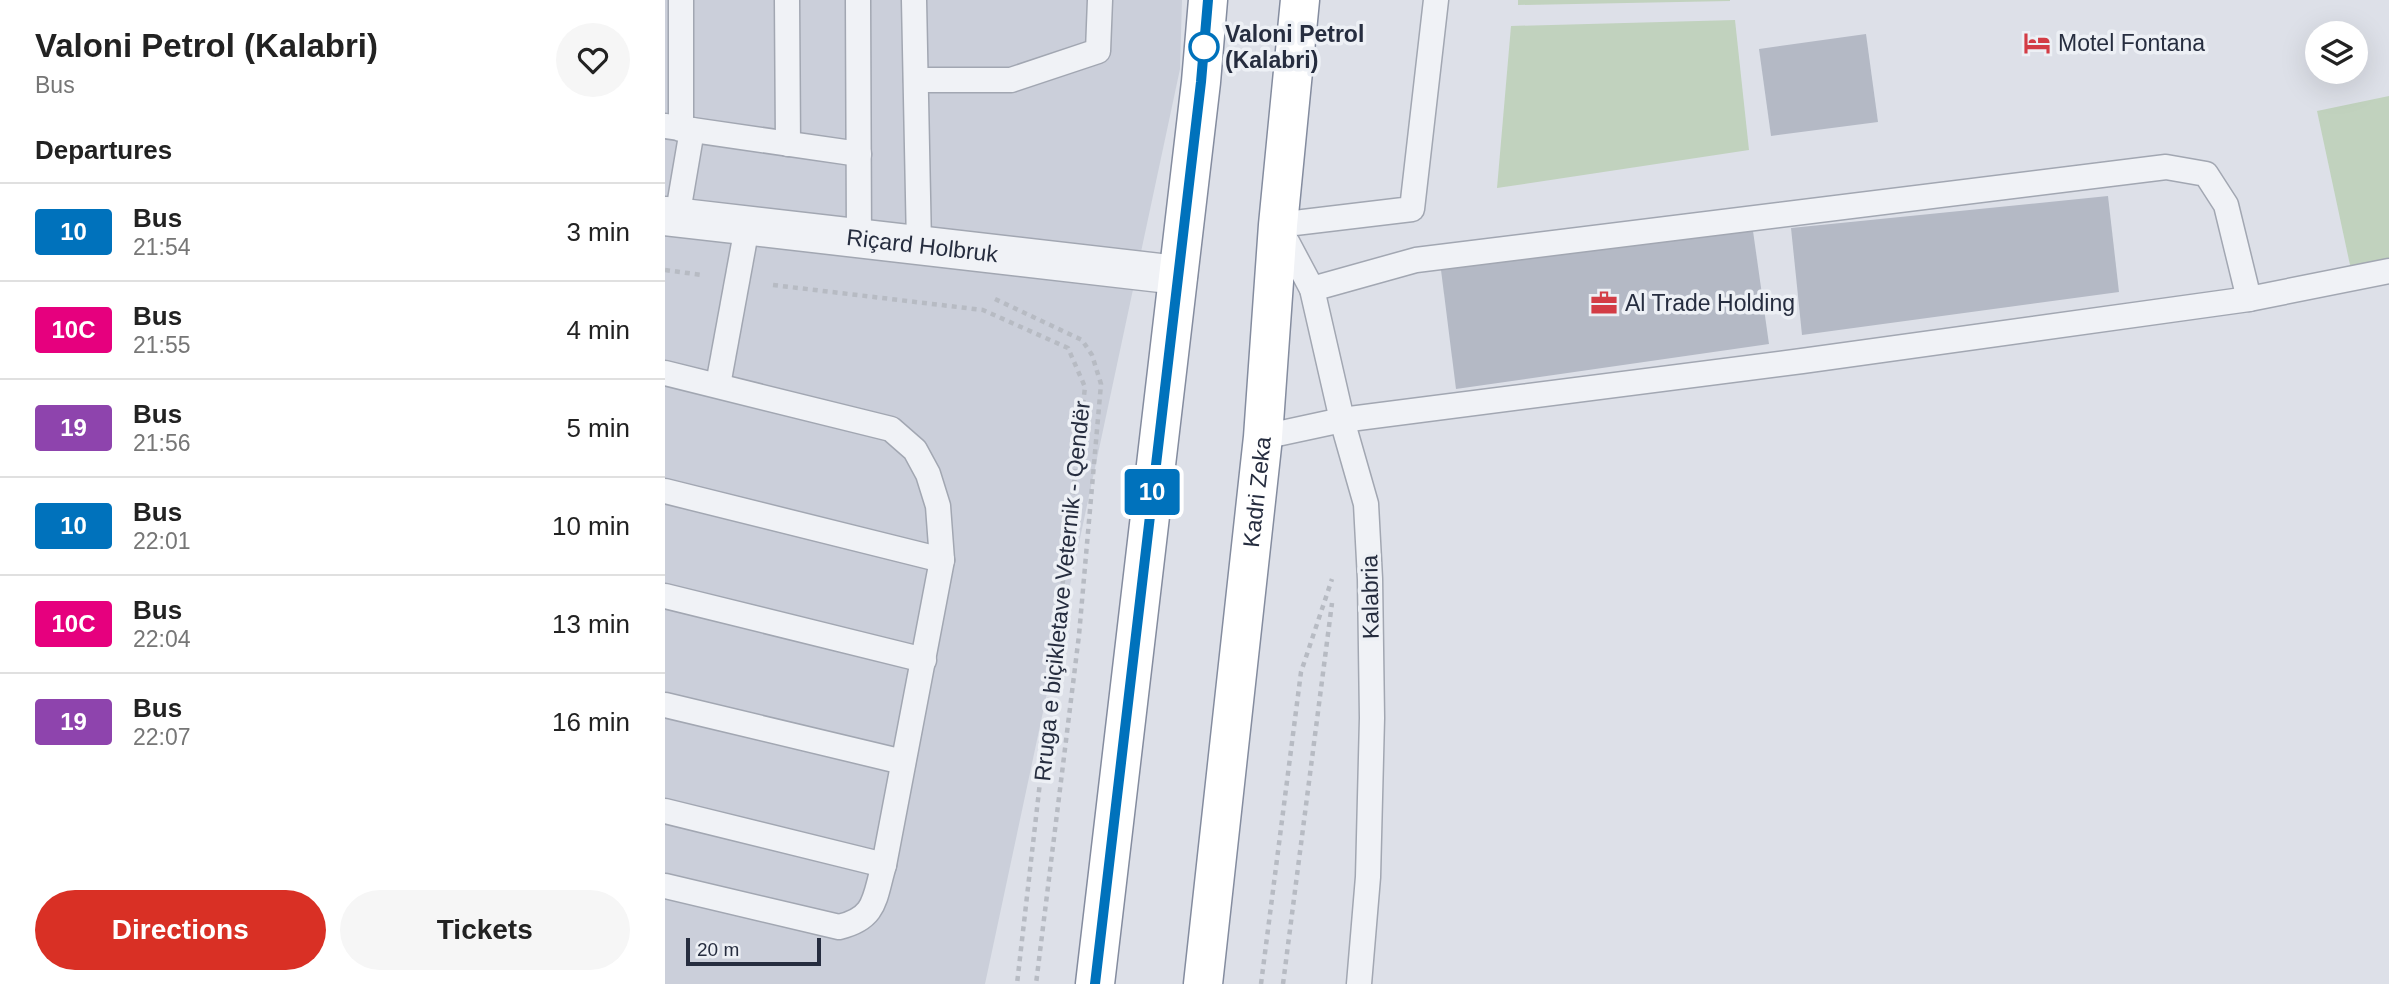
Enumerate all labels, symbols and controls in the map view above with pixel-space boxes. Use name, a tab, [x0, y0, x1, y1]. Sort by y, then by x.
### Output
place label: Valoni Petrol (Kalabri)	[1225, 21, 1364, 73]
map controls	[2305, 21, 2368, 84]
button: layers	[2305, 21, 2368, 84]
button: heart	[556, 23, 630, 97]
text: Valoni Petrol (Kalabri)	[35, 27, 378, 64]
hotel icon: Motel Fontana	[2022, 28, 2052, 58]
place label: Motel Fontana	[2058, 30, 2205, 56]
marker: Valoni Petrol (Kalabri)	[1189, 32, 1219, 62]
text: Bus	[35, 72, 75, 98]
text: Departures	[35, 135, 172, 165]
text: Bus	[133, 203, 182, 233]
text: 3 min	[566, 217, 630, 247]
text: 10	[60, 218, 87, 245]
street label: Riçard Holbruk	[845, 224, 1000, 267]
text: 21:54	[133, 234, 191, 260]
office icon: Al Trade Holding	[1589, 288, 1619, 318]
place label: Al Trade Holding	[1625, 290, 1795, 316]
text: Bus	[133, 301, 182, 331]
text: 4 min	[566, 315, 630, 345]
text: 10C	[51, 316, 96, 343]
text: 21:55	[133, 332, 191, 358]
text: Bus	[133, 399, 182, 429]
street label: Rruga e biçikletave Veternik - Qendër	[1029, 399, 1095, 782]
text: 5 min	[566, 413, 630, 443]
text: 19	[60, 414, 87, 441]
text: 21:56	[133, 430, 191, 456]
street label: Kadri Zeka	[1238, 435, 1276, 549]
line badge: 10	[1121, 469, 1183, 515]
text: 10	[1139, 478, 1165, 505]
text: Bus	[133, 497, 182, 527]
text: 10 min	[552, 511, 630, 541]
text: 10	[60, 512, 87, 539]
text: 22:01	[133, 528, 191, 554]
street label: Kalabria	[1356, 554, 1384, 639]
text: Bus	[133, 595, 182, 625]
text: 13 min	[552, 609, 630, 639]
text: 10C	[51, 610, 96, 637]
text: 22:04	[133, 626, 191, 652]
text: Bus	[133, 693, 182, 723]
text: 16 min	[552, 707, 630, 737]
text: 19	[60, 708, 87, 735]
text: 22:07	[133, 724, 191, 750]
button: Directions	[35, 890, 326, 970]
button: Tickets	[340, 890, 630, 970]
scale bar	[686, 935, 821, 967]
text: 20 m	[697, 939, 739, 960]

